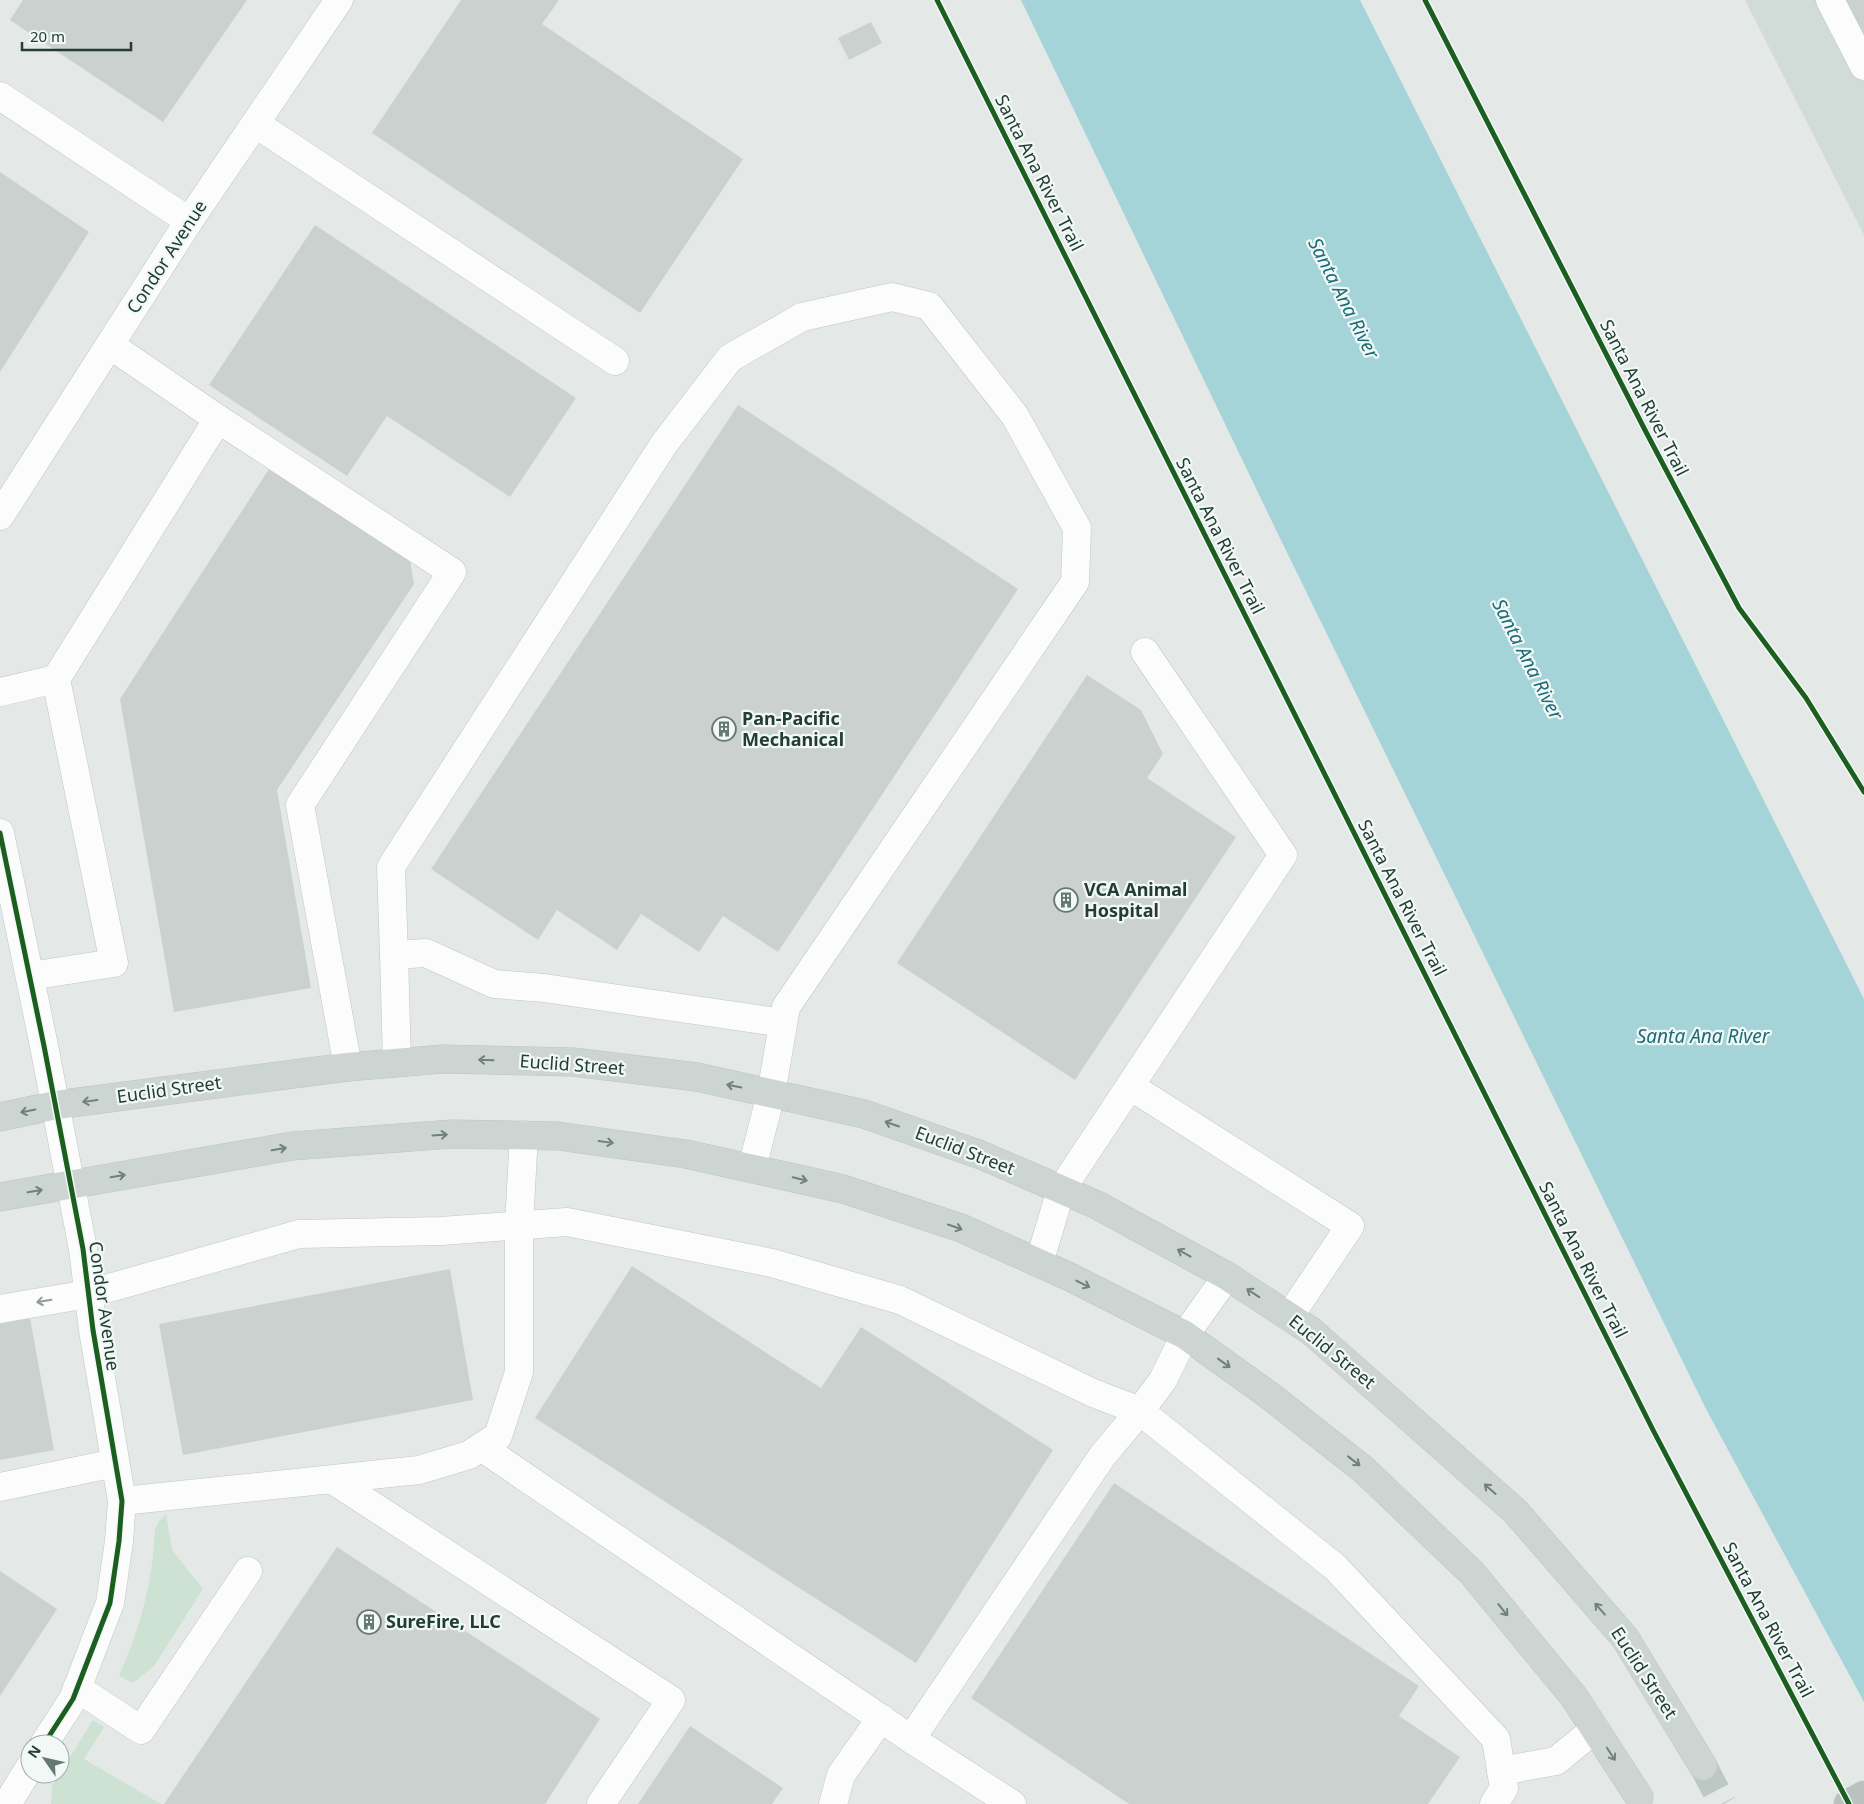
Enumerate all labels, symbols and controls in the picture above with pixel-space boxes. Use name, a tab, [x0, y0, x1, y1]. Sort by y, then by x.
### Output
scale bar	[22, 20, 131, 52]
text: 20 m	[30, 26, 65, 46]
street label: Santa Ana River Trail	[990, 90, 1090, 255]
street label: Condor Avenue	[121, 195, 212, 318]
water label: Santa Ana River	[1302, 233, 1386, 364]
street label: Santa Ana River Trail	[1595, 315, 1695, 480]
street label: Santa Ana River Trail	[1171, 453, 1271, 618]
water label: Santa Ana River	[1486, 594, 1570, 725]
place label: Pan-Pacific Mechanical	[742, 706, 844, 751]
building icon: Pan-Pacific Mechanical	[711, 716, 737, 742]
street label: Santa Ana River Trail	[1353, 815, 1453, 980]
place label: VCA Animal Hospital	[1084, 877, 1187, 922]
building icon: VCA Animal Hospital	[1053, 887, 1079, 913]
water label: Santa Ana River	[1637, 1023, 1771, 1049]
street label: Euclid Street	[519, 1048, 626, 1080]
one-way arrow	[478, 1055, 494, 1065]
street label: Euclid Street	[115, 1070, 223, 1108]
one-way arrow	[727, 1080, 743, 1090]
one-way arrow	[82, 1096, 98, 1106]
one-way arrow	[20, 1107, 36, 1116]
one-way arrow	[885, 1119, 900, 1128]
street label: Euclid Street	[912, 1120, 1019, 1180]
one-way arrow	[432, 1131, 448, 1140]
one-way arrow	[598, 1138, 614, 1148]
one-way arrow	[270, 1143, 286, 1153]
one-way arrow	[110, 1171, 126, 1181]
one-way arrow	[791, 1175, 807, 1184]
street label: Santa Ana River Trail	[1534, 1177, 1634, 1342]
one-way arrow	[27, 1186, 43, 1195]
one-way arrow	[947, 1222, 963, 1232]
street label: Condor Avenue	[84, 1239, 126, 1372]
one-way arrow	[1177, 1248, 1192, 1257]
one-way arrow	[1075, 1279, 1090, 1289]
one-way arrow	[1246, 1288, 1260, 1298]
one-way arrow	[36, 1297, 52, 1307]
street label: Euclid Street	[1284, 1309, 1381, 1394]
one-way arrow	[1217, 1358, 1231, 1368]
one-way arrow	[1347, 1456, 1360, 1467]
one-way arrow	[1484, 1483, 1497, 1495]
street label: Santa Ana River Trail	[1718, 1538, 1820, 1701]
one-way arrow	[1594, 1602, 1605, 1615]
one-way arrow	[1498, 1604, 1509, 1617]
building icon: SureFire, LLC	[356, 1609, 382, 1635]
place label: SureFire, LLC	[386, 1609, 501, 1633]
street label: Euclid Street	[1606, 1622, 1684, 1723]
north arrow	[20, 1734, 70, 1784]
text: N	[23, 1741, 45, 1761]
one-way arrow	[1606, 1747, 1616, 1761]

